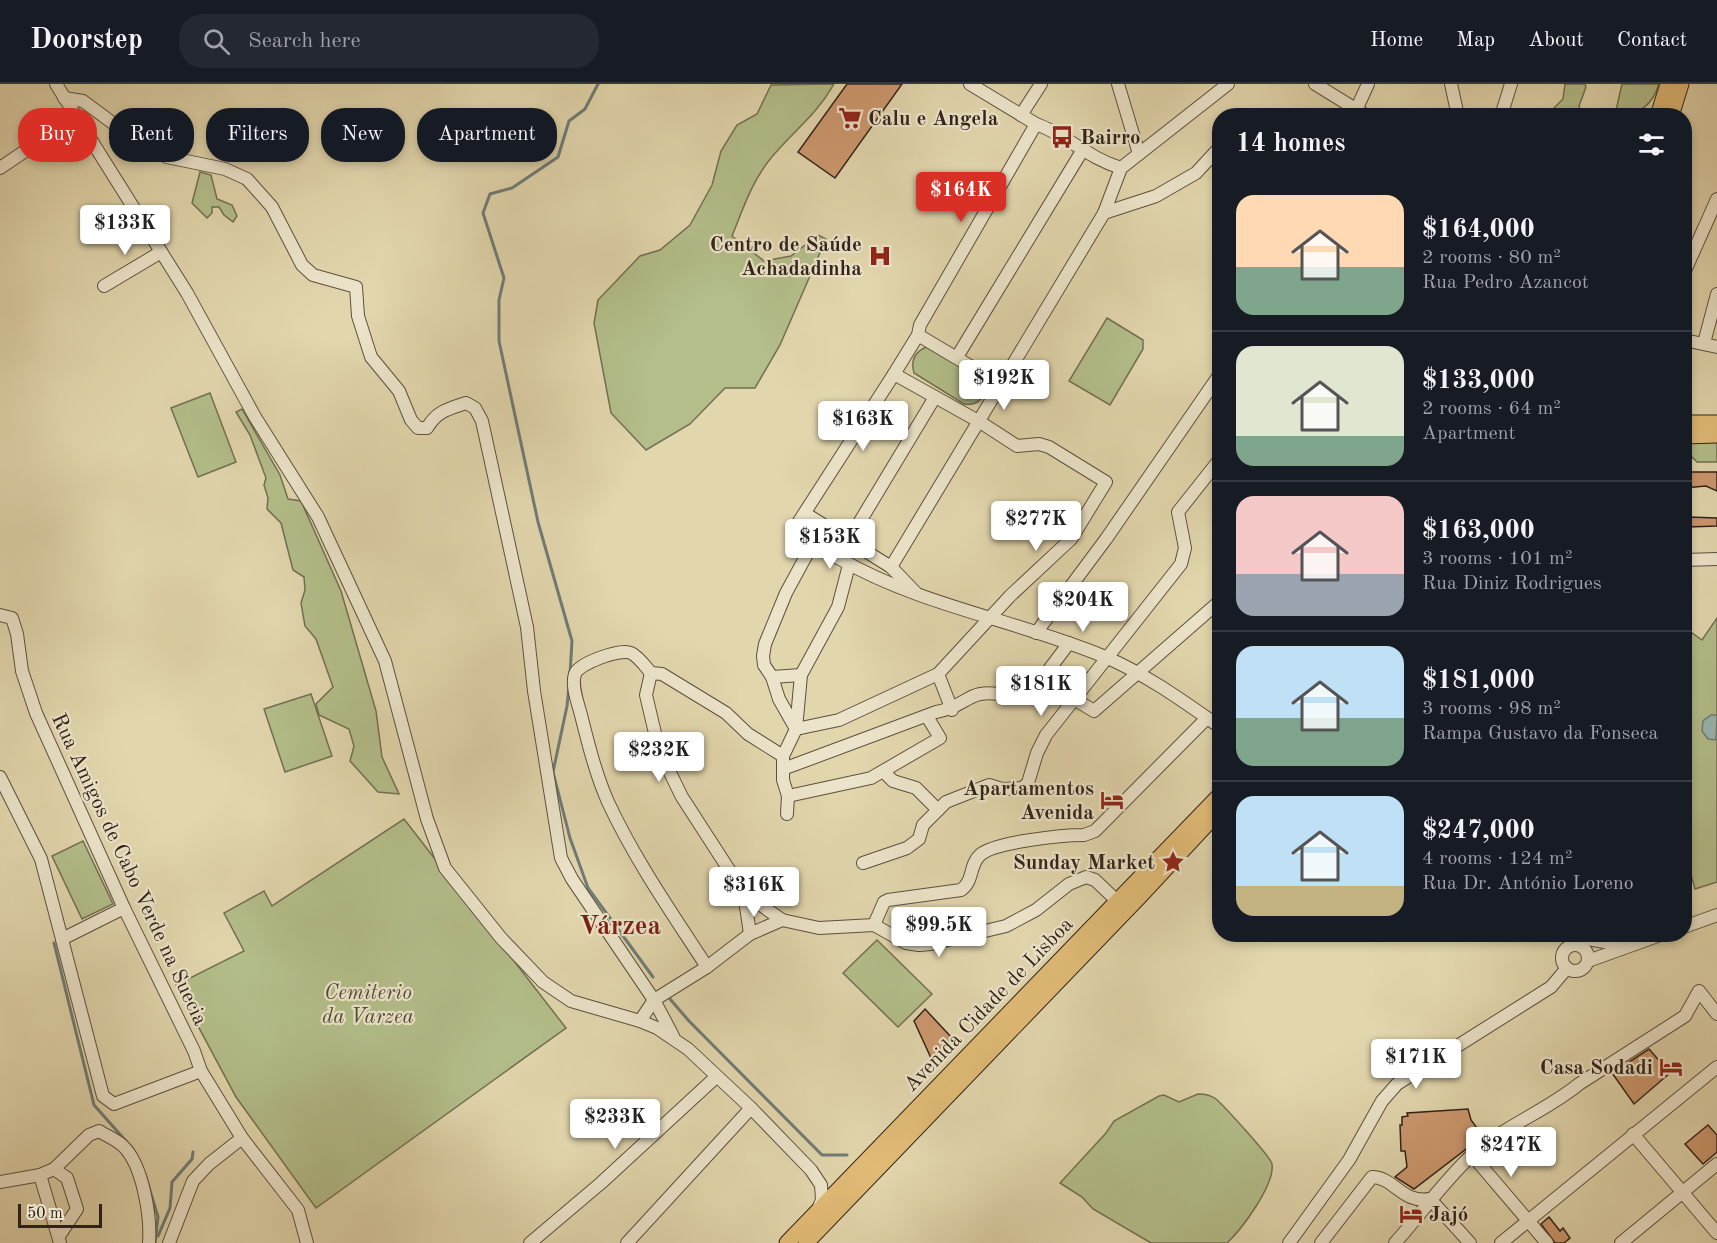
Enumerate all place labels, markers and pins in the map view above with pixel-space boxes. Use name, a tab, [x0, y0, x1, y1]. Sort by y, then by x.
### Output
supermarket icon: Calu e Angela	[837, 105, 863, 131]
place label: Calu e Angela	[868, 109, 999, 130]
bus stop icon: Bairro	[1049, 124, 1075, 150]
place label: Bairro	[1080, 128, 1141, 149]
pin: $164K	[919, 172, 1003, 223]
pin: $133K	[83, 205, 167, 256]
place label: Centro de Saúde Achadadinha	[710, 235, 862, 280]
hospital icon: Centro de Saúde Achadadinha	[867, 243, 893, 269]
pin: $192K	[962, 360, 1046, 411]
pin: $163K	[821, 401, 905, 452]
pin: $277K	[994, 501, 1078, 552]
pin: $153K	[788, 519, 872, 570]
pin: $204K	[1041, 582, 1125, 633]
pin: $181K	[999, 666, 1083, 717]
pin: $232K	[617, 732, 701, 783]
place label: Apartamentos Avenida	[963, 779, 1094, 824]
hotel icon: Apartamentos Avenida	[1099, 787, 1125, 813]
place icon: Sunday Market	[1160, 849, 1186, 875]
place label: Sunday Market	[1013, 853, 1155, 874]
pin: $316K	[712, 867, 796, 918]
pin: $99.5K	[890, 907, 988, 958]
pin: $171K	[1374, 1039, 1458, 1090]
hotel icon: Casa Sodadi	[1658, 1054, 1684, 1080]
place label: Casa Sodadi	[1540, 1058, 1653, 1079]
pin: $233K	[573, 1099, 657, 1150]
pin: $247K	[1469, 1127, 1553, 1178]
hotel icon: Jajó	[1398, 1201, 1424, 1227]
place label: Jajó	[1429, 1205, 1468, 1226]

